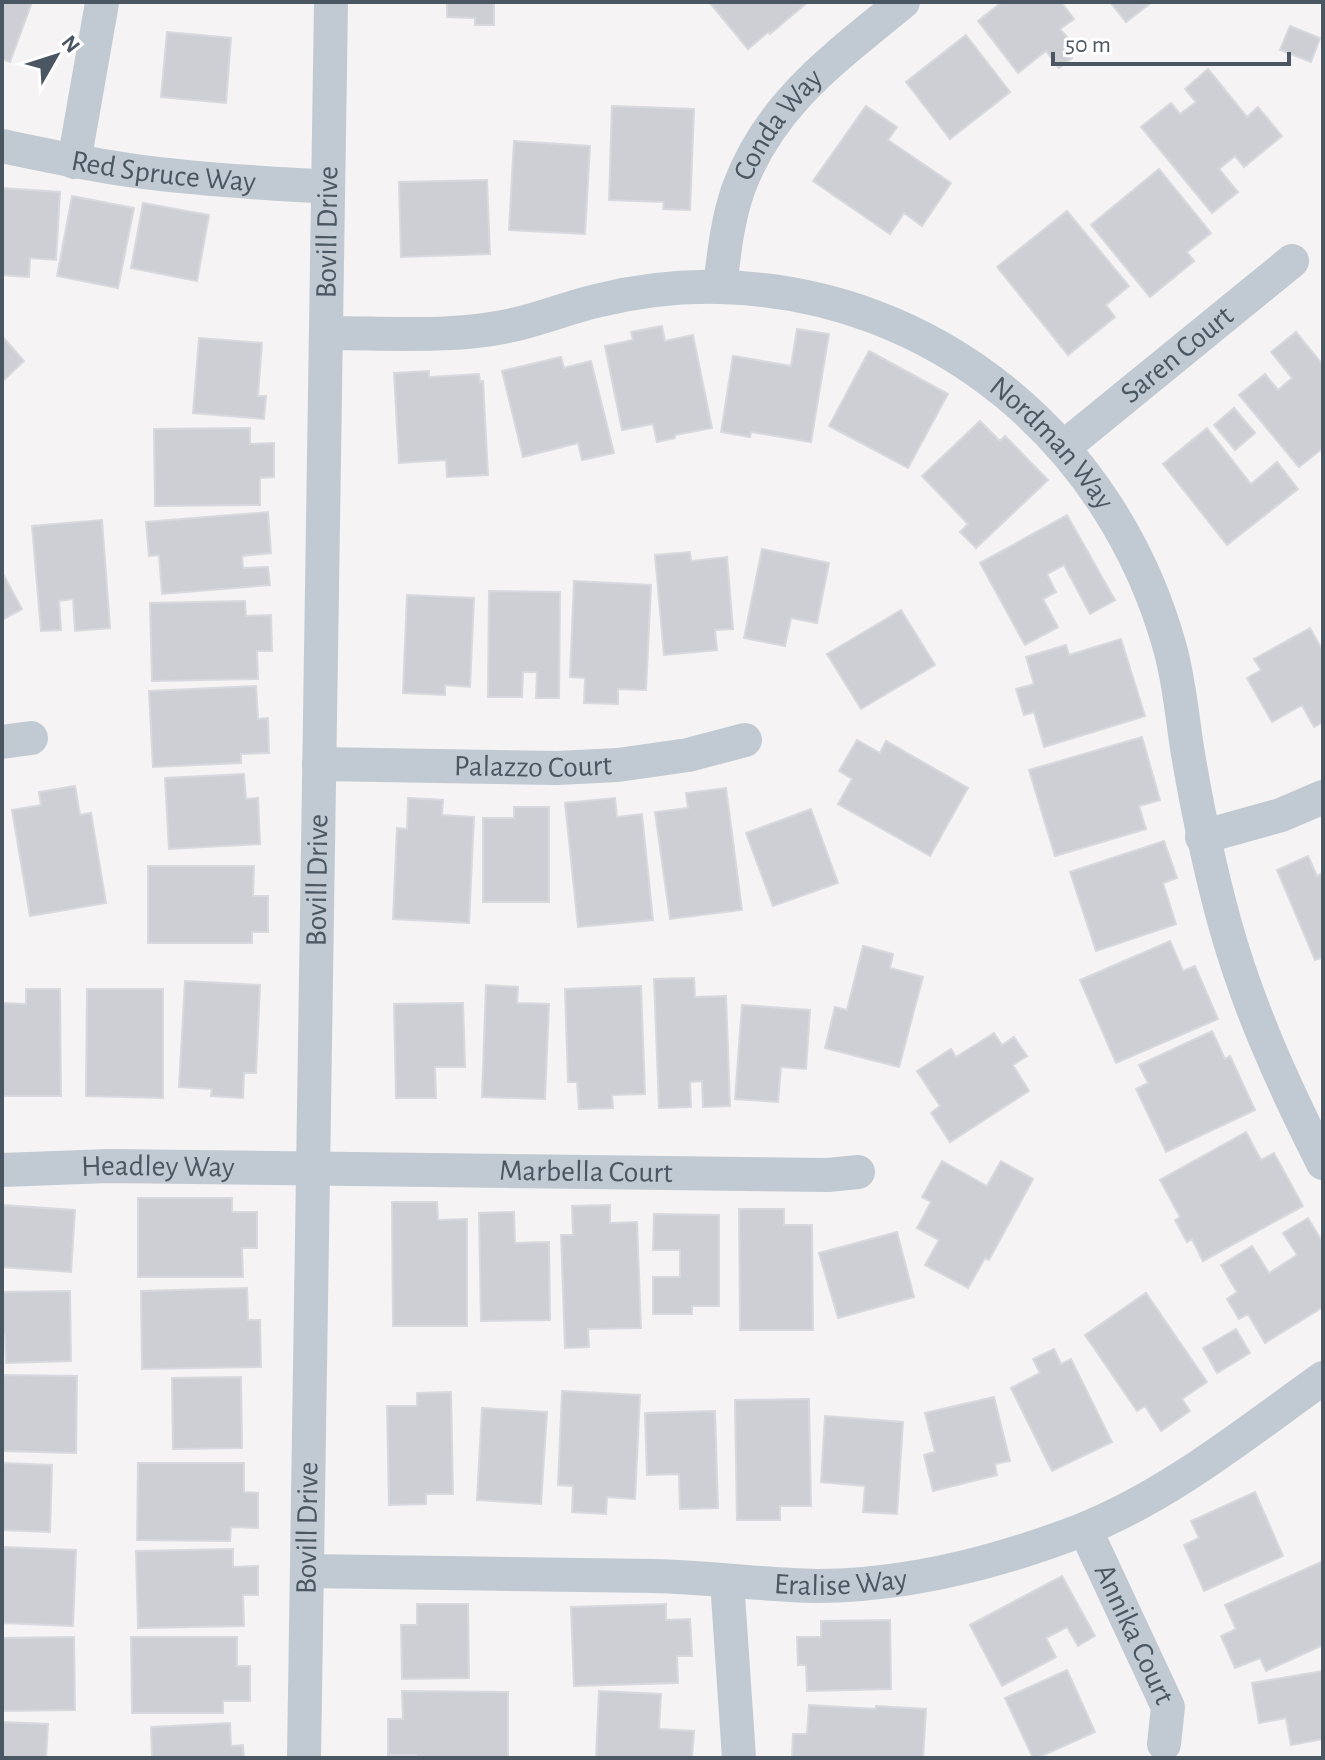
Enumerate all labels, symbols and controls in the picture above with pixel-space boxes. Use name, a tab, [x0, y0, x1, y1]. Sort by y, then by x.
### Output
north arrow	[16, 16, 96, 96]
scale bar	[1053, 16, 1289, 66]
text: N	[57, 31, 84, 57]
text: 50 m	[1065, 33, 1111, 57]
street label: Conda Way	[728, 63, 829, 185]
street label: Red Spruce Way	[69, 146, 257, 197]
street label: Bovill Drive	[311, 166, 343, 299]
street label: Saren Court	[1115, 300, 1239, 409]
street label: Nordman Way	[984, 371, 1120, 515]
street label: Palazzo Court	[454, 750, 613, 783]
street label: Bovill Drive	[301, 814, 334, 946]
street label: Headley Way	[81, 1151, 235, 1183]
street label: Marbella Court	[499, 1156, 673, 1188]
street label: Bovill Drive	[292, 1462, 324, 1594]
street label: Annika Court	[1089, 1559, 1180, 1709]
street label: Eralise Way	[773, 1564, 909, 1601]

